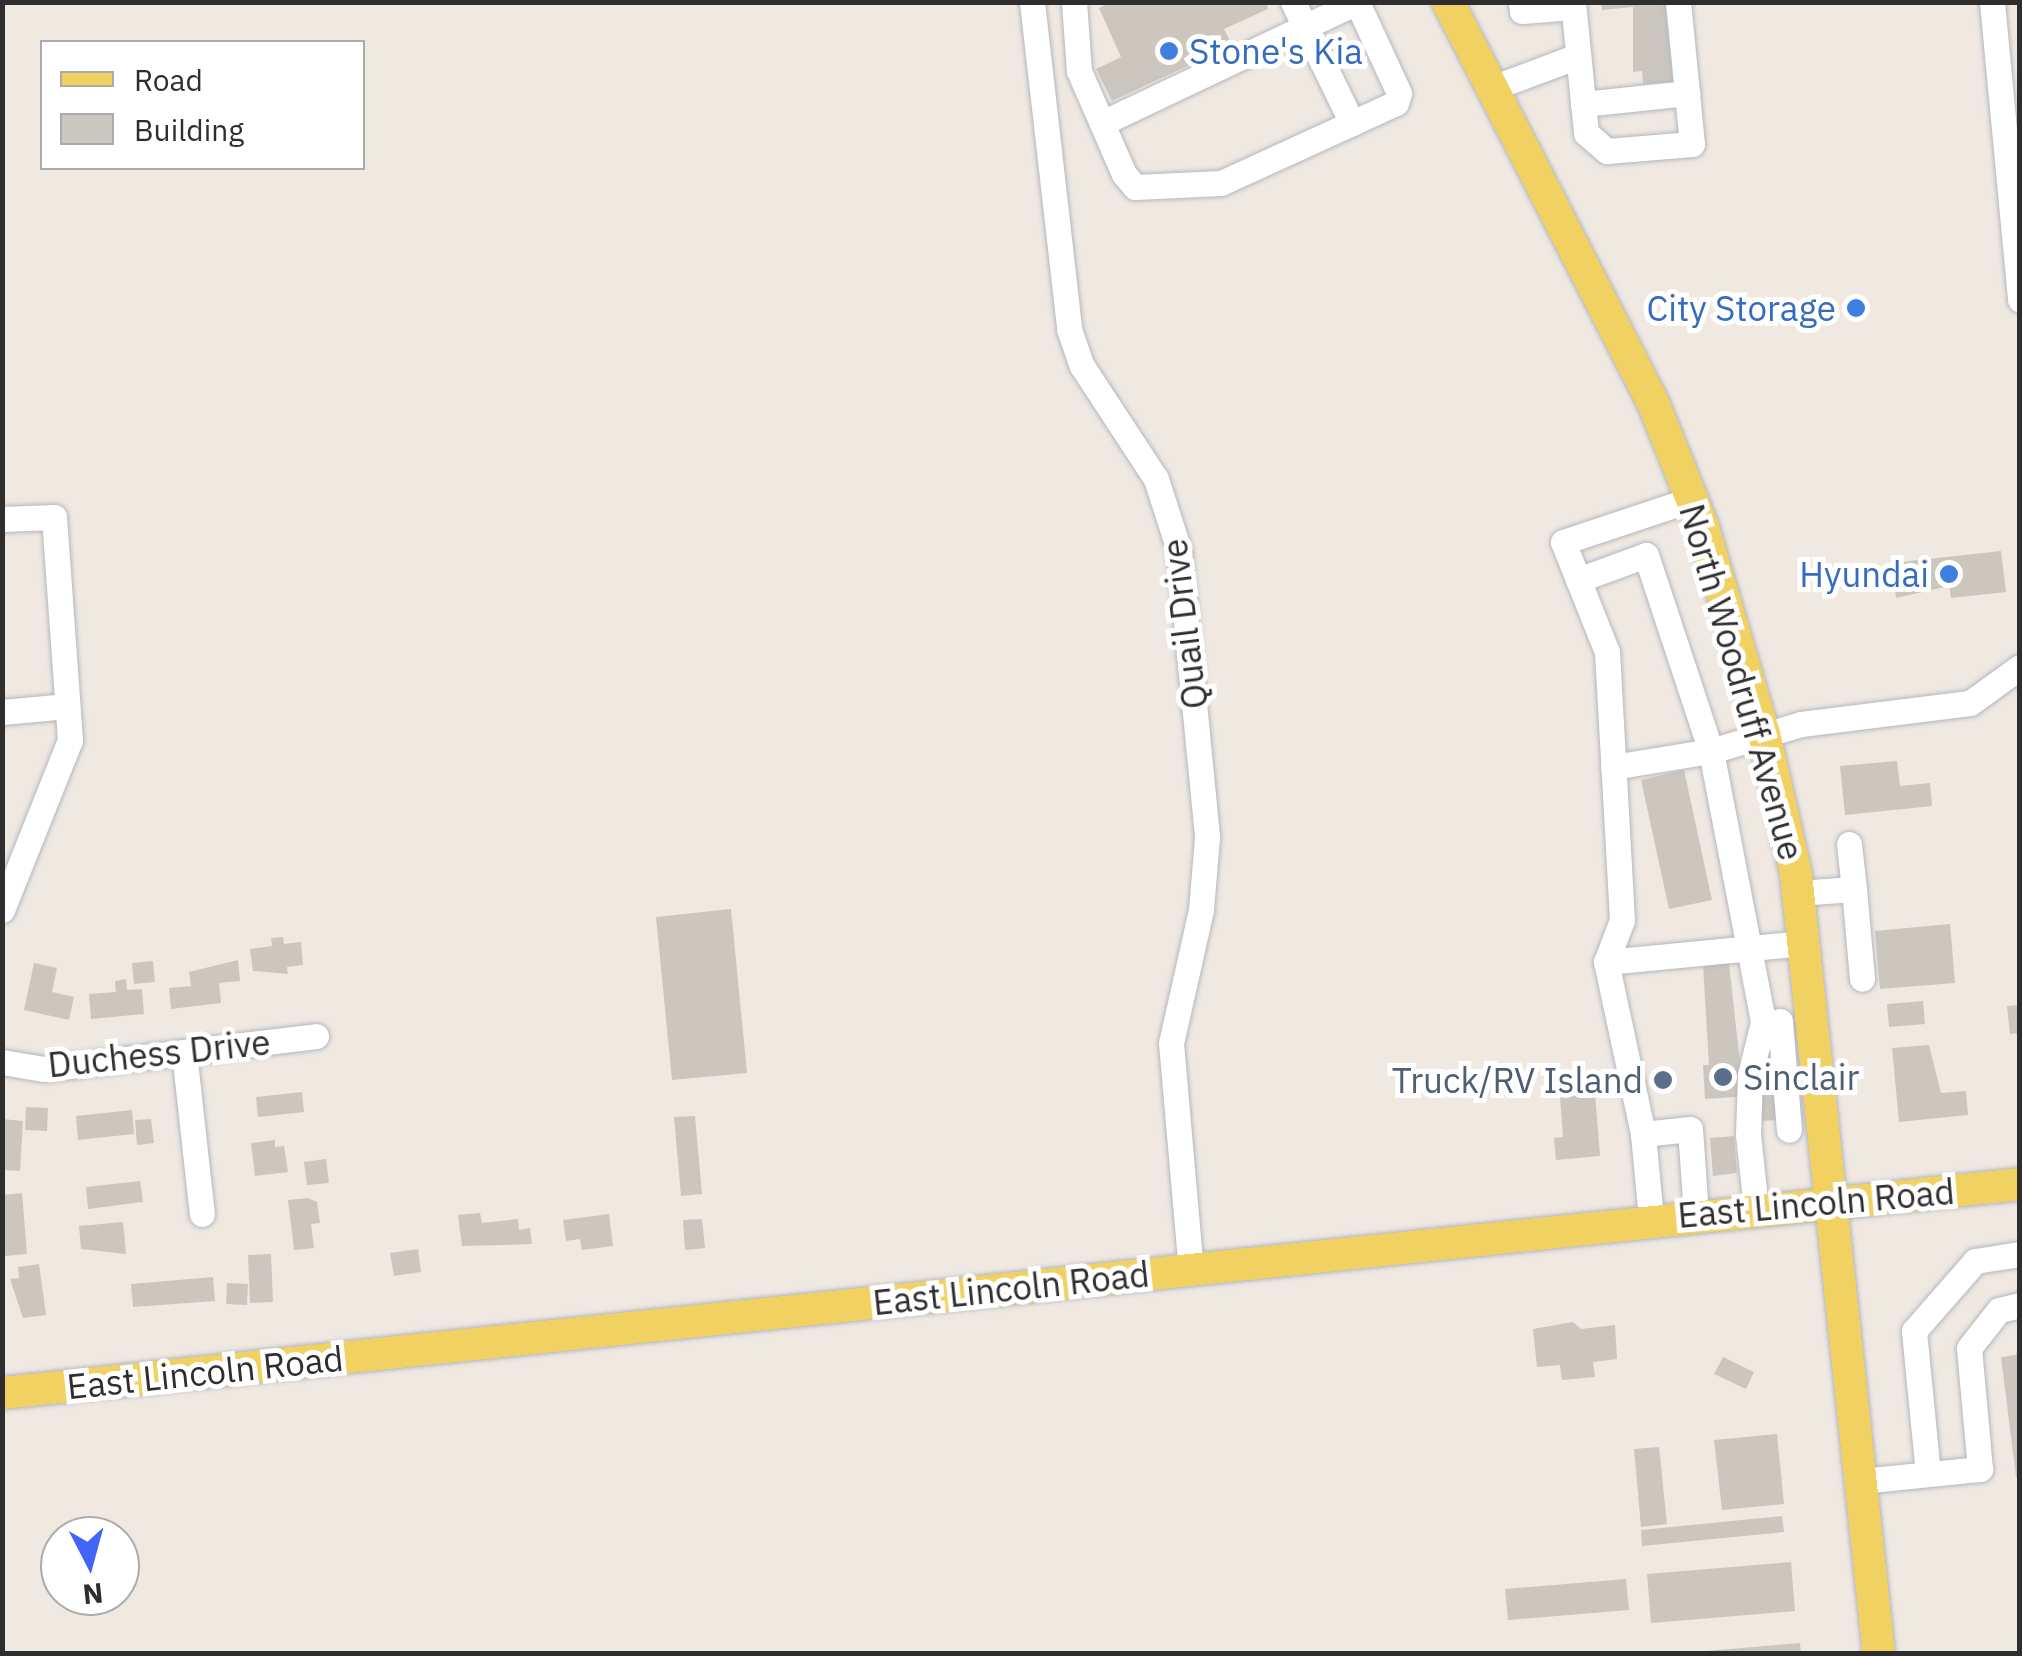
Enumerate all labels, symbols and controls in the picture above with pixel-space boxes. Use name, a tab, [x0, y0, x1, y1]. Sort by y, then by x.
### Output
place label: Stone's Kia	[1189, 30, 1363, 72]
legend	[40, 40, 365, 170]
marker: Stone's Kia	[1158, 40, 1180, 62]
text: Road	[134, 60, 203, 99]
text: Building	[134, 110, 244, 149]
place label: City Storage	[1647, 287, 1836, 329]
marker: City Storage	[1845, 297, 1867, 319]
street label: North Woodruff Avenue	[1671, 499, 1813, 865]
street label: Quail Drive	[1153, 537, 1215, 711]
place label: Hyundai	[1799, 553, 1929, 595]
marker: Hyundai	[1938, 563, 1960, 585]
street label: Duchess Drive	[46, 1020, 272, 1086]
place label: Sinclair	[1743, 1056, 1859, 1098]
place label: Truck/RV Island	[1392, 1059, 1643, 1101]
marker: Sinclair	[1712, 1066, 1734, 1088]
marker: Truck/RV Island	[1652, 1069, 1674, 1091]
street label: East Lincoln Road	[1676, 1170, 1956, 1236]
street label: East Lincoln Road	[871, 1253, 1151, 1323]
street label: East Lincoln Road	[65, 1337, 345, 1407]
north arrow	[40, 1516, 140, 1616]
text: N	[81, 1575, 105, 1614]

